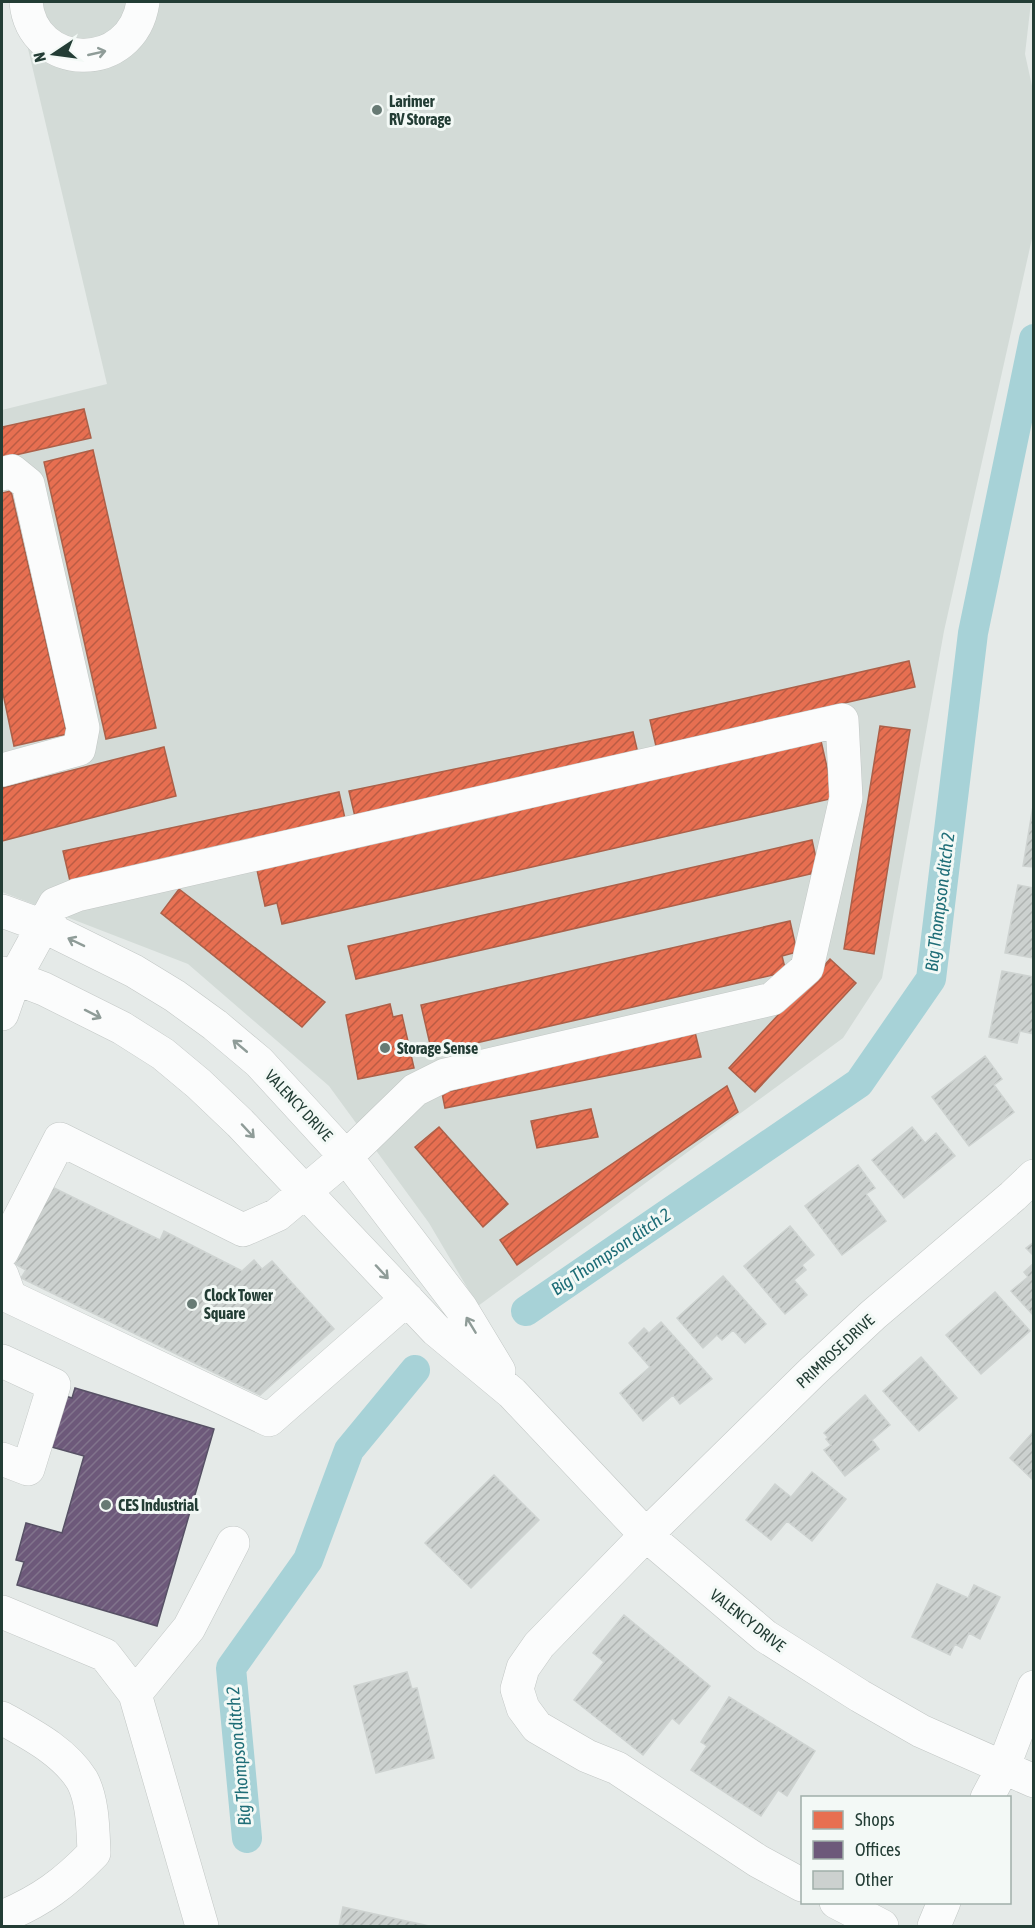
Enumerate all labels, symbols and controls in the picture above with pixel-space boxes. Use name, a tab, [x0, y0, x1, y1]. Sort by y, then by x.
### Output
north arrow	[24, 24, 84, 84]
one-way arrow	[87, 47, 106, 58]
text: N	[30, 51, 49, 64]
place label: Larimer RV Storage	[389, 92, 451, 128]
marker: Larimer RV Storage	[370, 103, 384, 117]
water label: Big Thompson ditch 2	[921, 831, 958, 973]
one-way arrow	[67, 936, 85, 948]
one-way arrow	[84, 1008, 102, 1020]
one-way arrow	[233, 1039, 248, 1053]
place label: Storage Sense	[397, 1039, 478, 1057]
marker: Storage Sense	[378, 1041, 392, 1055]
street label: VALENCY DRIVE	[262, 1066, 336, 1144]
one-way arrow	[240, 1123, 255, 1138]
water label: Big Thompson ditch 2	[547, 1204, 675, 1299]
one-way arrow	[374, 1265, 389, 1280]
place label: Clock Tower Square	[204, 1286, 273, 1322]
marker: Clock Tower Square	[185, 1297, 199, 1311]
street label: PRIMROSE DRIVE	[793, 1310, 878, 1391]
one-way arrow	[465, 1317, 477, 1334]
place label: CES Industrial	[118, 1496, 199, 1514]
marker: CES Industrial	[99, 1498, 113, 1512]
street label: VALENCY DRIVE	[707, 1585, 789, 1655]
water label: Big Thompson ditch 2	[222, 1685, 255, 1827]
legend	[801, 1796, 1011, 1904]
text: Shops	[855, 1809, 895, 1830]
text: Offices	[855, 1839, 901, 1860]
text: Other	[855, 1869, 894, 1890]

